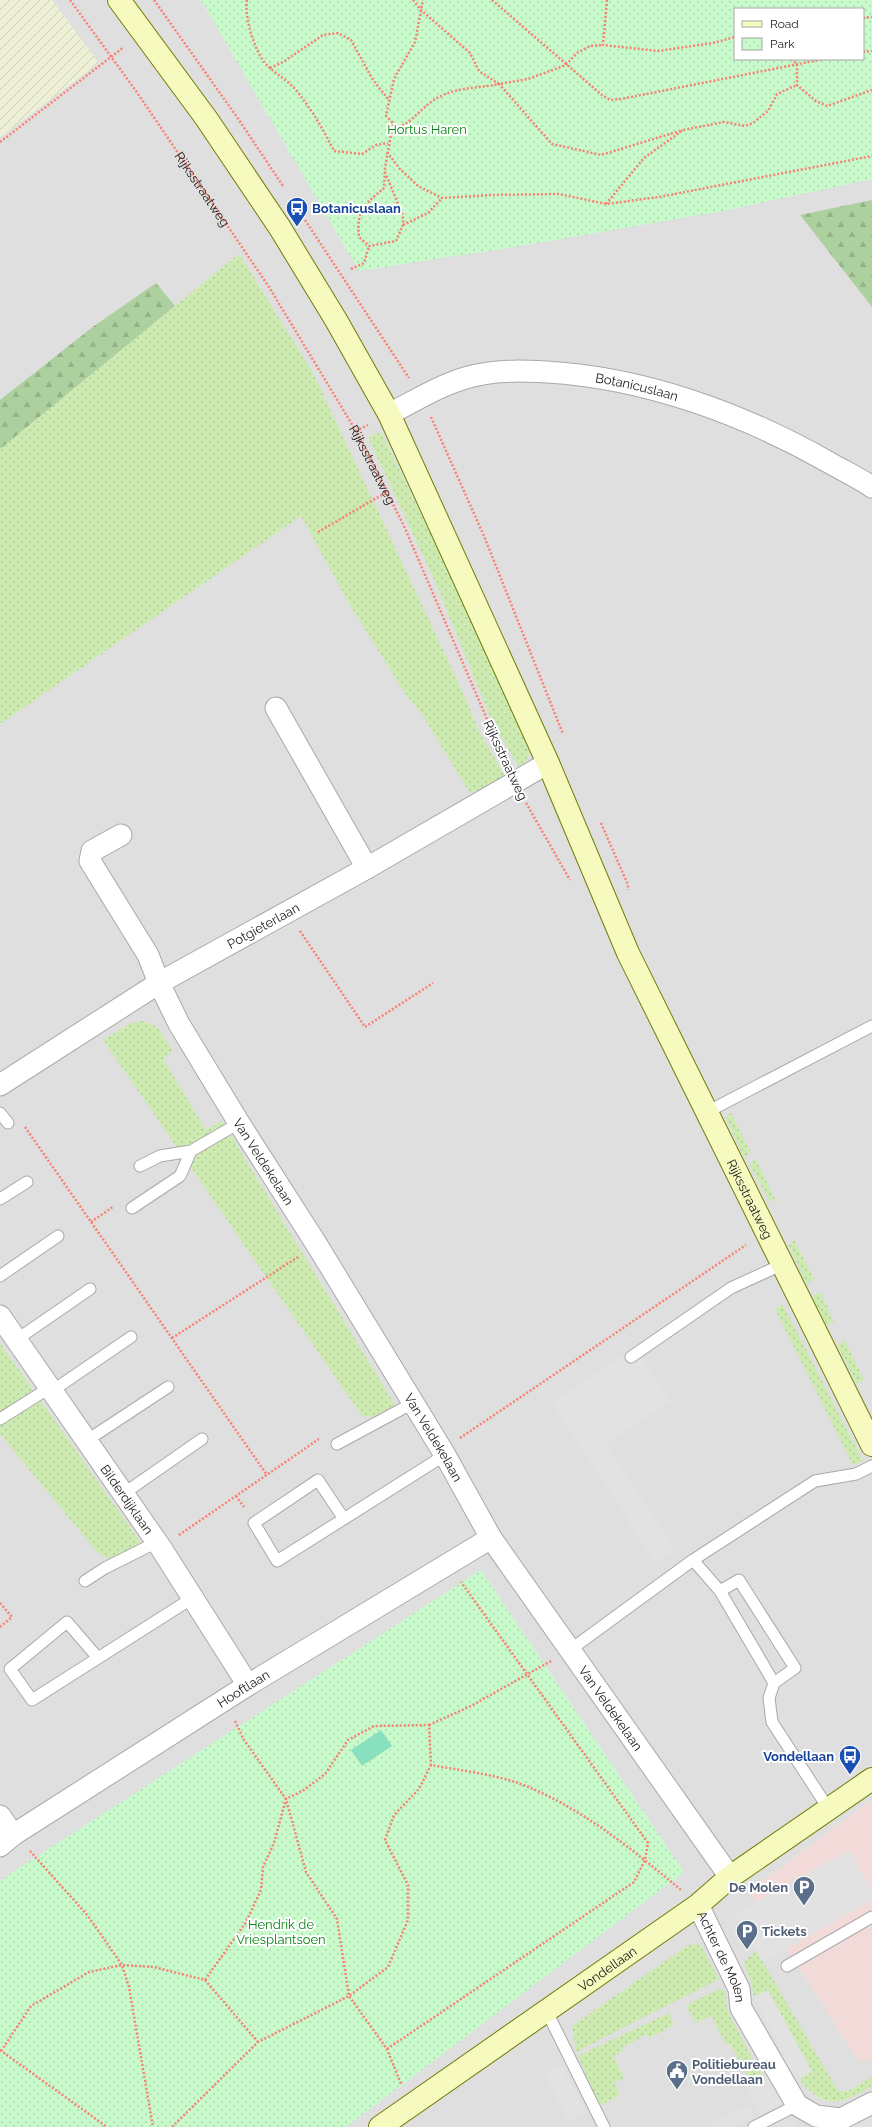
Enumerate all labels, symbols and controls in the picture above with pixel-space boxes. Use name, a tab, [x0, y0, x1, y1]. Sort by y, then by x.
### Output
legend	[734, 8, 864, 60]
text: Road	[770, 17, 799, 31]
text: Park	[770, 37, 795, 51]
park label: Hortus Haren	[387, 122, 467, 137]
street label: Rijksstraatweg	[172, 149, 233, 230]
bus stop icon: Botanicuslaan	[284, 195, 310, 228]
place label: Botanicuslaan	[312, 201, 401, 216]
street label: Botanicuslaan	[594, 370, 680, 404]
street label: Rijksstraatweg	[346, 422, 399, 507]
street label: Rijksstraatweg	[480, 718, 531, 803]
street label: Potgieterlaan	[225, 900, 302, 952]
street label: Van Veldekelaan	[230, 1116, 297, 1208]
street label: Rijksstraatweg	[723, 1157, 776, 1242]
street label: Van Veldekelaan	[401, 1391, 465, 1484]
street label: Bilderdijklaan	[97, 1462, 156, 1537]
street label: Van Veldekelaan	[576, 1663, 645, 1754]
street label: Hooftlaan	[215, 1667, 272, 1711]
bus stop icon: Vondellaan	[837, 1743, 863, 1776]
place label: Vondellaan	[763, 1749, 834, 1764]
parking icon: De Molen	[791, 1874, 817, 1907]
place label: De Molen	[729, 1880, 788, 1895]
street label: Achter de Molen	[694, 1908, 747, 2003]
park label: Hendrik de Vriesplantsoen	[236, 1917, 326, 1947]
parking icon: Tickets	[734, 1918, 760, 1951]
place label: Tickets	[762, 1924, 807, 1939]
street label: Vondellaan	[575, 1943, 640, 1994]
place label: Politiebureau Vondellaan	[692, 2057, 776, 2087]
public building icon: Politiebureau Vondellaan	[664, 2058, 690, 2091]

